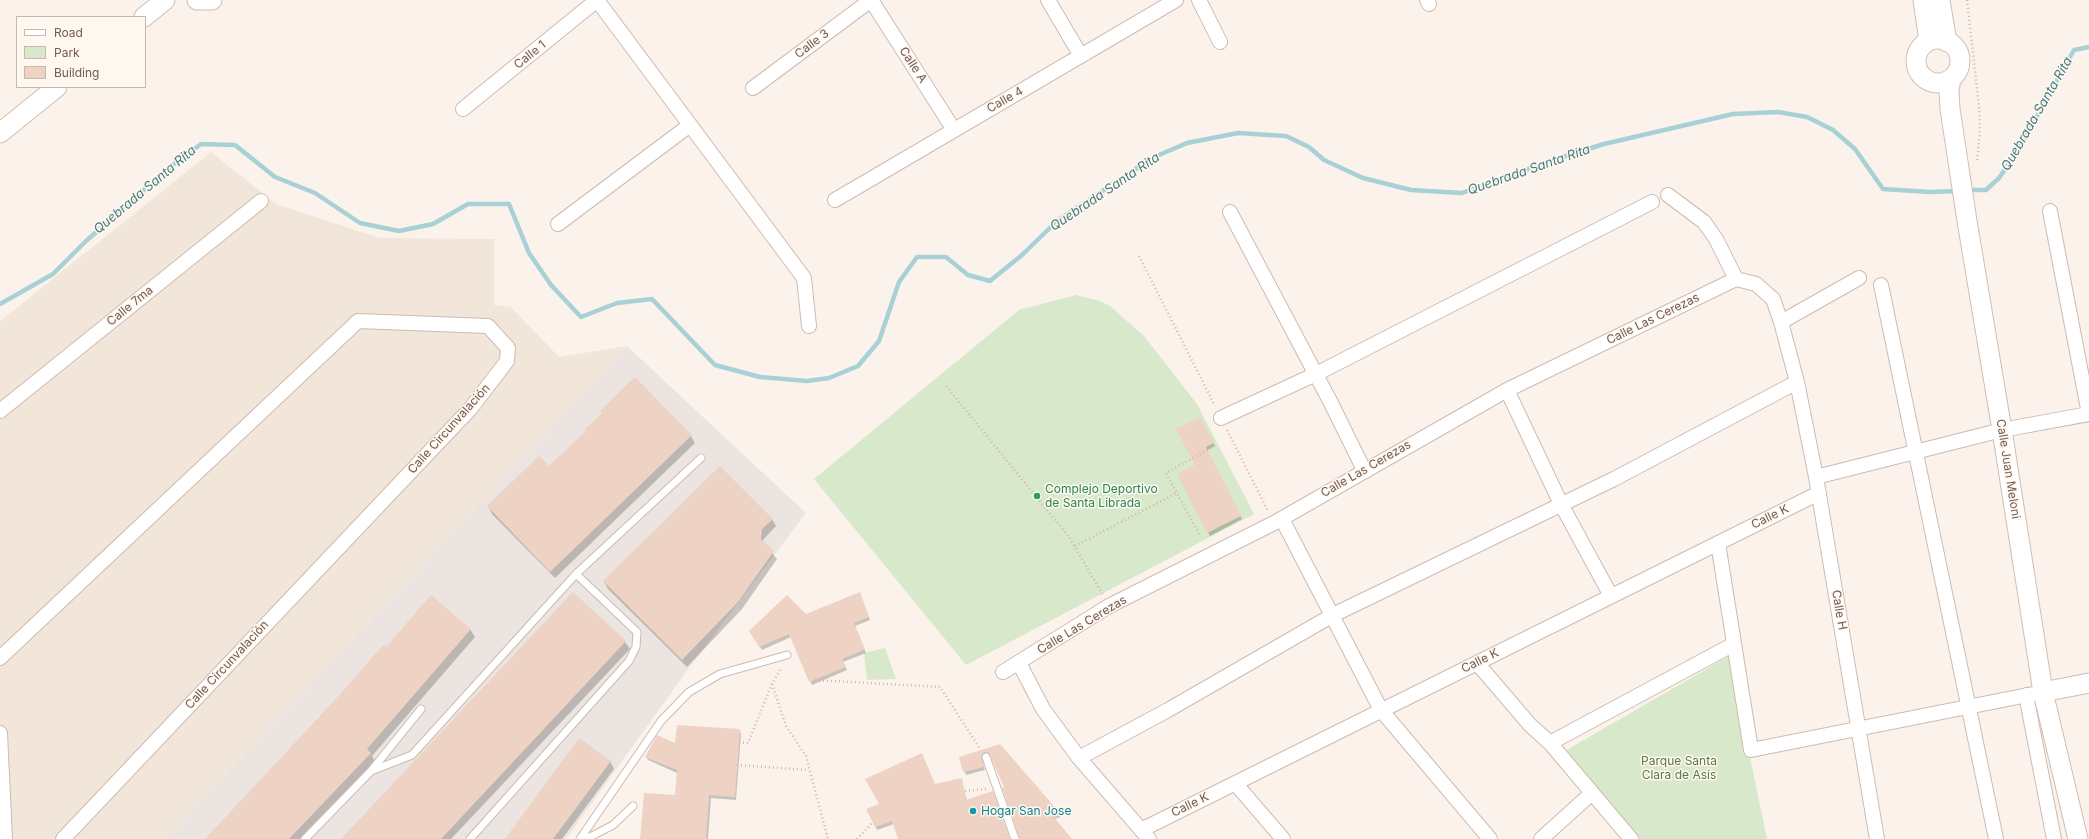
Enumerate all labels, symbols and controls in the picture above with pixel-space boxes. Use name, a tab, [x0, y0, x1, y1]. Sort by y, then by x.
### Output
legend	[16, 16, 146, 88]
text: Road	[54, 25, 83, 40]
street label: Calle 3	[792, 26, 832, 62]
street label: Calle 1	[511, 38, 549, 72]
street label: Calle A	[896, 44, 930, 86]
text: Park	[54, 45, 80, 60]
water label: Quebrada Santa Rita	[1998, 54, 2076, 174]
text: Building	[54, 65, 99, 80]
street label: Calle 4	[984, 84, 1026, 116]
water label: Quebrada Santa Rita	[1466, 142, 1592, 198]
water label: Quebrada Santa Rita	[91, 143, 199, 237]
water label: Quebrada Santa Rita	[1047, 150, 1163, 234]
street label: Calle 7ma	[104, 283, 156, 329]
street label: Calle Las Cerezas	[1604, 290, 1702, 348]
street label: Calle Circunvalación	[405, 381, 493, 477]
street label: Calle Juan Meloni	[1993, 418, 2023, 520]
street label: Calle Las Cerezas	[1318, 437, 1414, 501]
place label: Complejo Deportivo de Santa Librada	[1045, 482, 1158, 510]
marker: Complejo Deportivo de Santa Librada	[1032, 491, 1042, 501]
street label: Calle K	[1749, 502, 1791, 532]
street label: Calle H	[1828, 589, 1850, 631]
street label: Calle Las Cerezas	[1035, 593, 1129, 657]
street label: Calle Circunvalación	[182, 618, 272, 712]
street label: Calle K	[1459, 646, 1501, 676]
park label: Parque Santa Clara de Asís	[1641, 754, 1717, 782]
street label: Calle K	[1169, 790, 1211, 820]
place label: Hogar San Jose	[981, 804, 1071, 818]
marker: Hogar San Jose	[968, 806, 978, 816]

